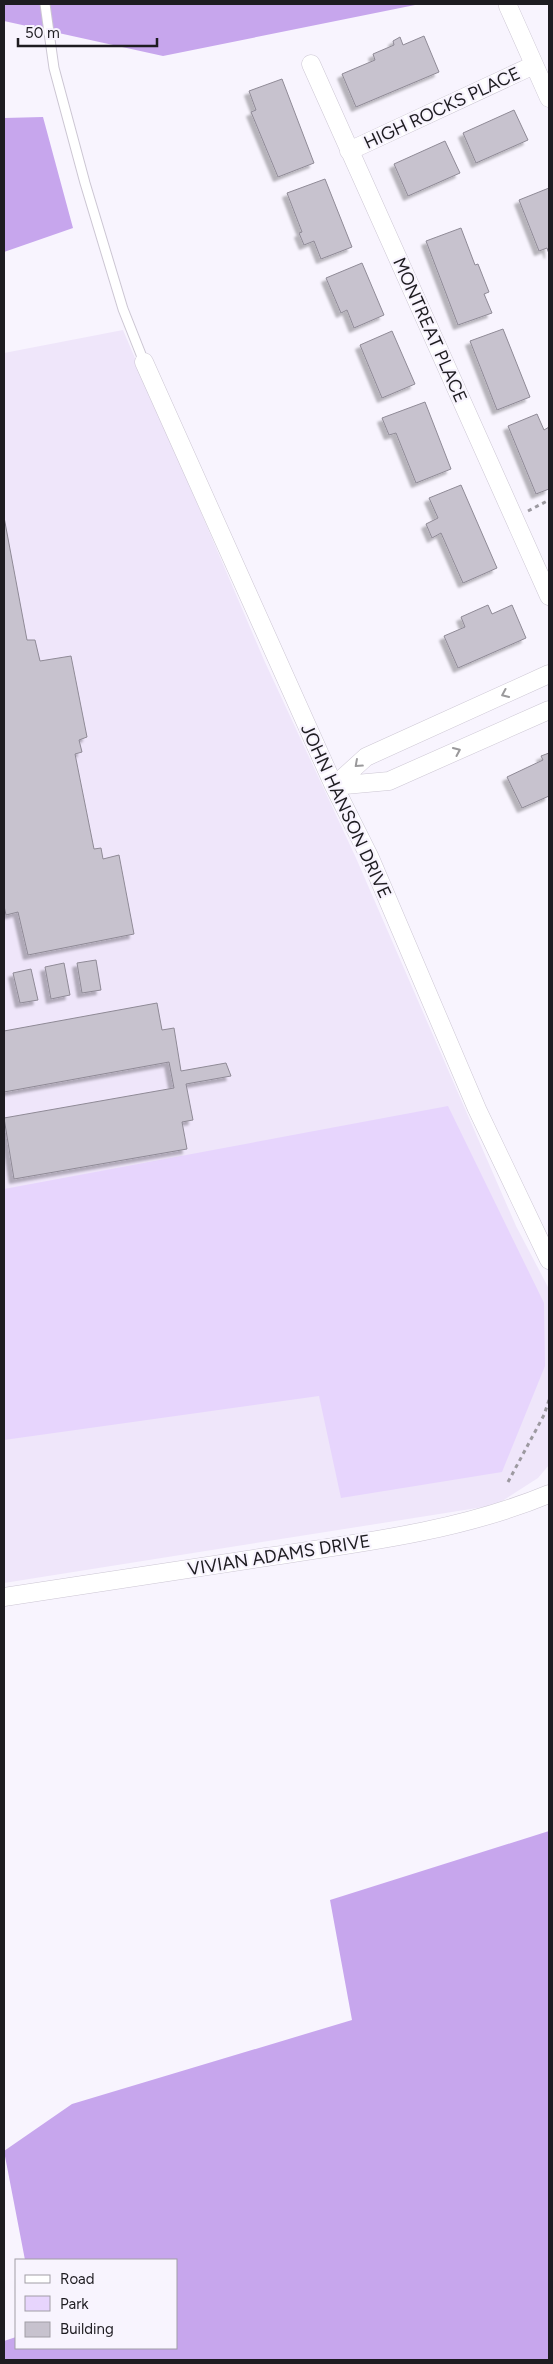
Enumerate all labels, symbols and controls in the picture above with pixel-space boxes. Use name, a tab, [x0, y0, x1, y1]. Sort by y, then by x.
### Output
scale bar	[18, 15, 156, 47]
text: 50 m	[25, 24, 60, 42]
street label: HIGH ROCKS PLACE	[360, 62, 524, 154]
street label: MONTREAT PLACE	[388, 254, 472, 406]
one-way arrow	[501, 688, 510, 698]
street label: JOHN HANSON DRIVE	[296, 720, 396, 902]
one-way arrow	[452, 747, 461, 758]
one-way arrow	[355, 758, 364, 767]
street label: VIVIAN ADAMS DRIVE	[186, 1530, 372, 1580]
legend	[15, 2259, 178, 2349]
text: Road	[60, 2270, 95, 2288]
text: Park	[60, 2295, 89, 2313]
text: Building	[60, 2320, 114, 2338]

